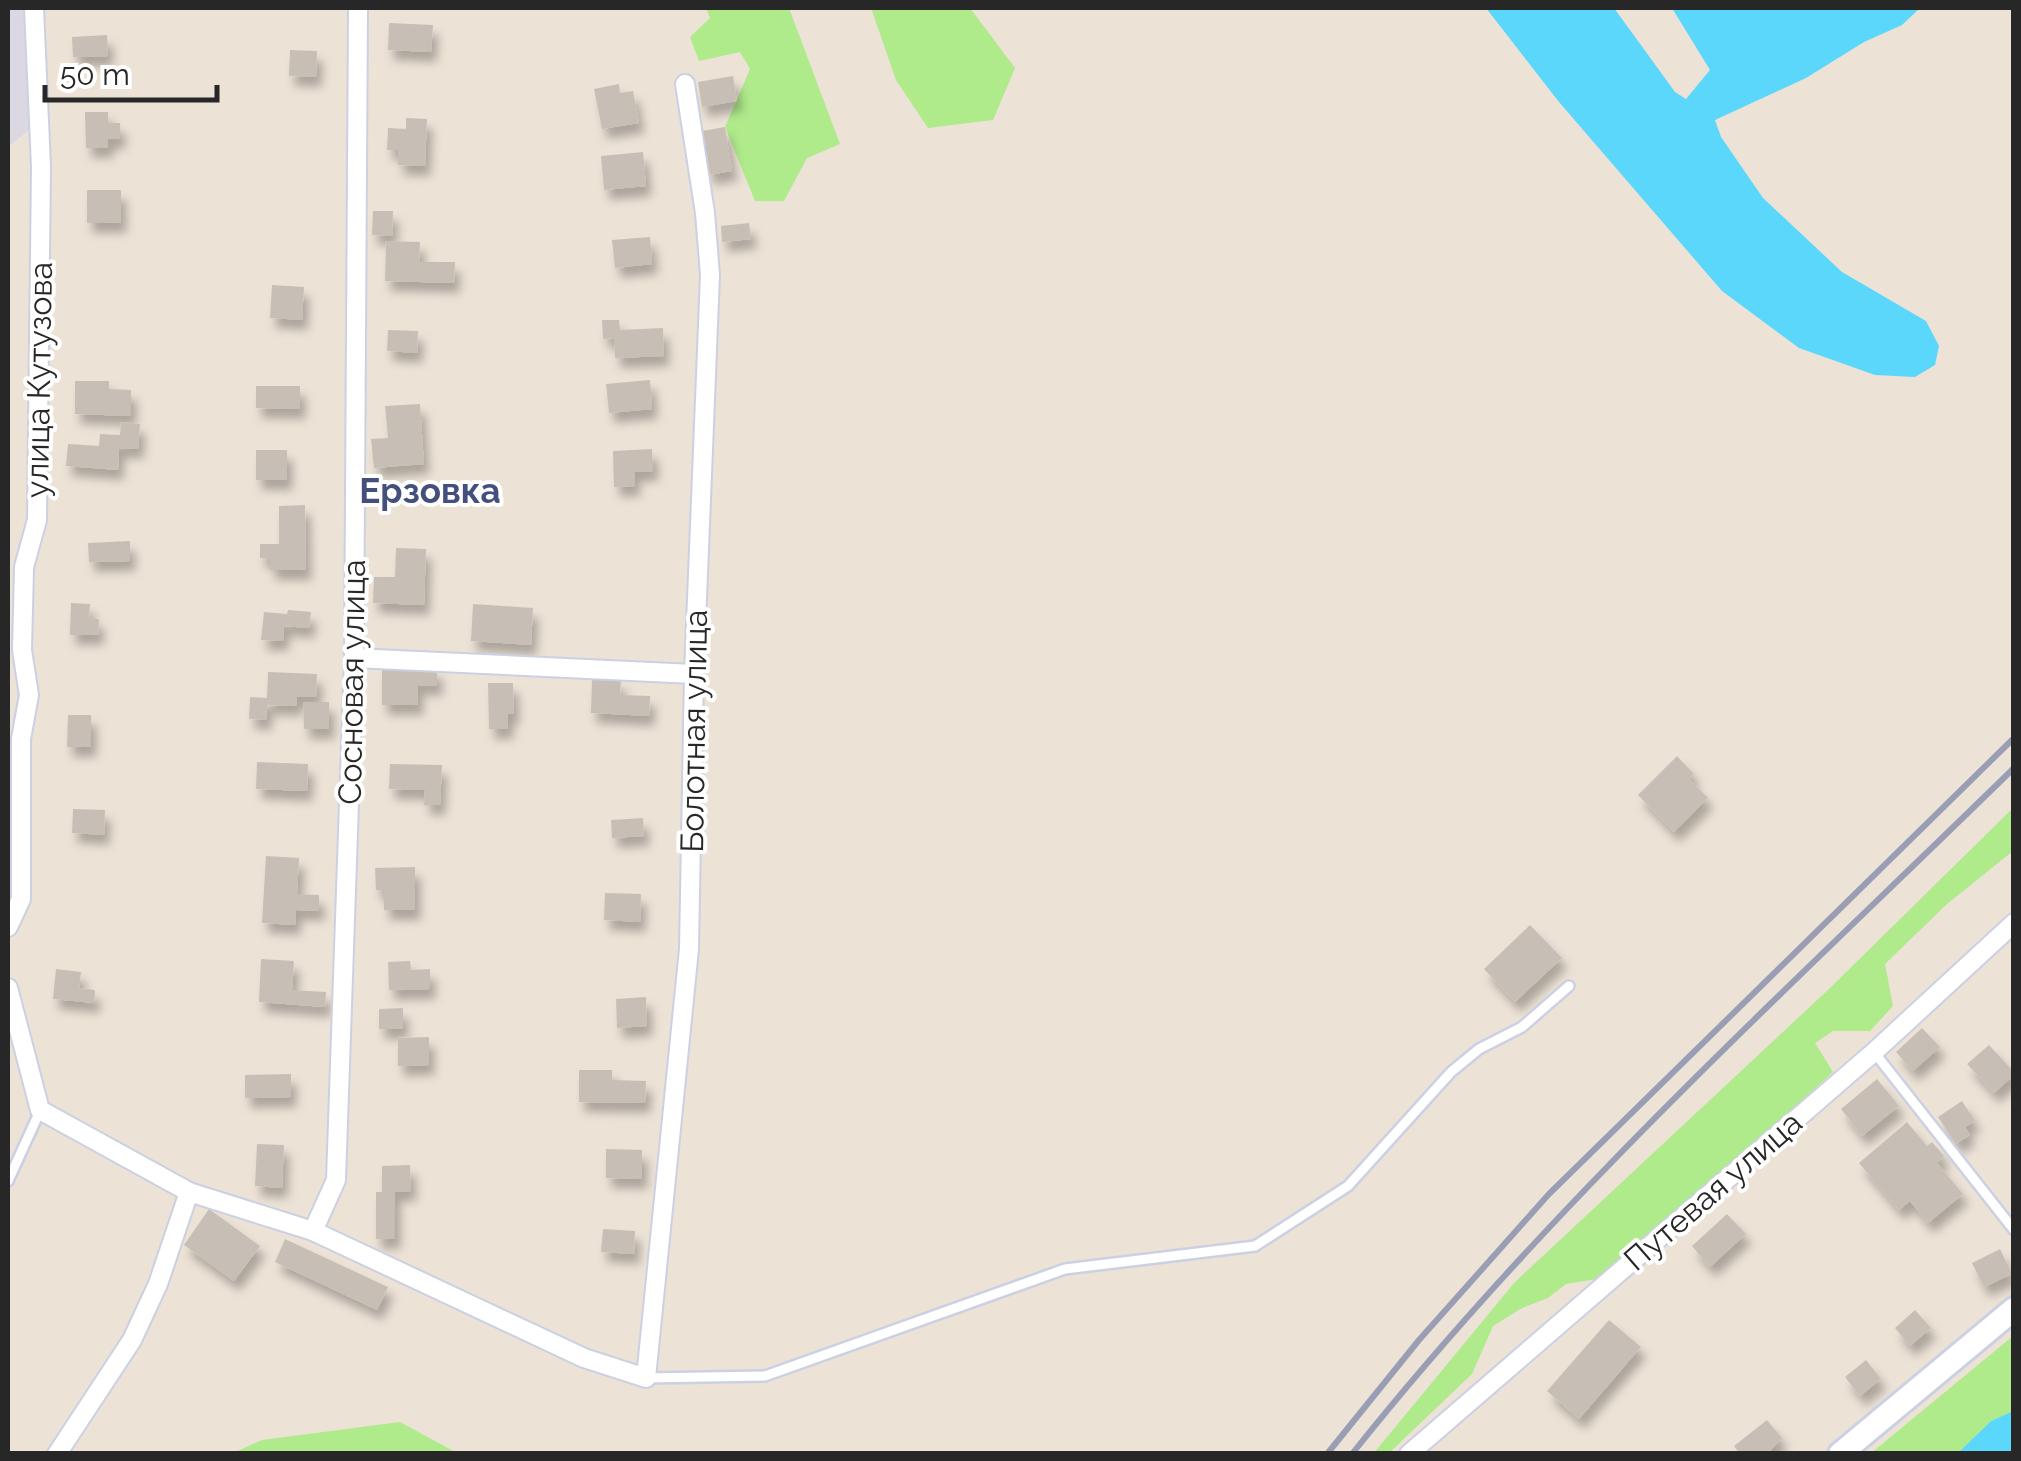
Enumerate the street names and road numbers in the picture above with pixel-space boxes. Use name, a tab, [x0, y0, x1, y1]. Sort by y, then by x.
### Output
street label: улица Кутузова	[18, 262, 59, 498]
street label: Сосновая улица	[331, 559, 372, 805]
street label: Болотная улица	[673, 609, 714, 853]
street label: Путевая улица	[1616, 1103, 1809, 1278]

